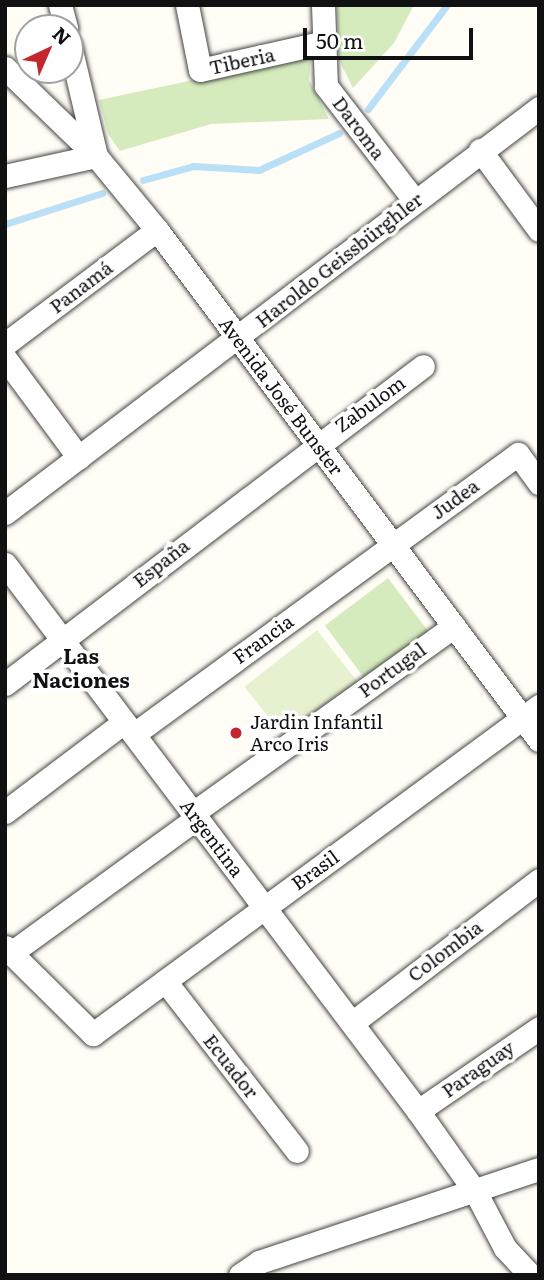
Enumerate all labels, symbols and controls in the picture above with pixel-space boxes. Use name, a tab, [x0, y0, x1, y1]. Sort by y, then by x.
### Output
north arrow	[14, 14, 84, 84]
scale bar	[306, 14, 476, 58]
text: N	[47, 20, 78, 51]
text: 50 m	[316, 24, 363, 55]
street label: Tiberia	[207, 43, 277, 79]
street label: Daroma	[328, 92, 390, 164]
street label: Haroldo Geissbürghler	[251, 188, 427, 332]
street label: Panamá	[45, 256, 117, 318]
street label: Avenida José Bunster	[214, 313, 348, 479]
street label: Zabulom	[330, 371, 410, 437]
street label: Judea	[427, 474, 483, 524]
street label: España	[128, 534, 194, 592]
street label: Francia	[228, 610, 298, 668]
street label: Portugal	[354, 638, 430, 702]
district label: Las Naciones	[32, 642, 130, 692]
place label: Jardin Infantil Arco Iris	[250, 711, 383, 755]
marker: Jardin Infantil Arco Iris	[228, 725, 244, 741]
street label: Argentina	[175, 795, 249, 881]
street label: Brasil	[287, 845, 343, 895]
street label: Colombia	[403, 916, 487, 986]
street label: Ecuador	[199, 1029, 263, 1103]
street label: Paraguay	[437, 1036, 519, 1102]

